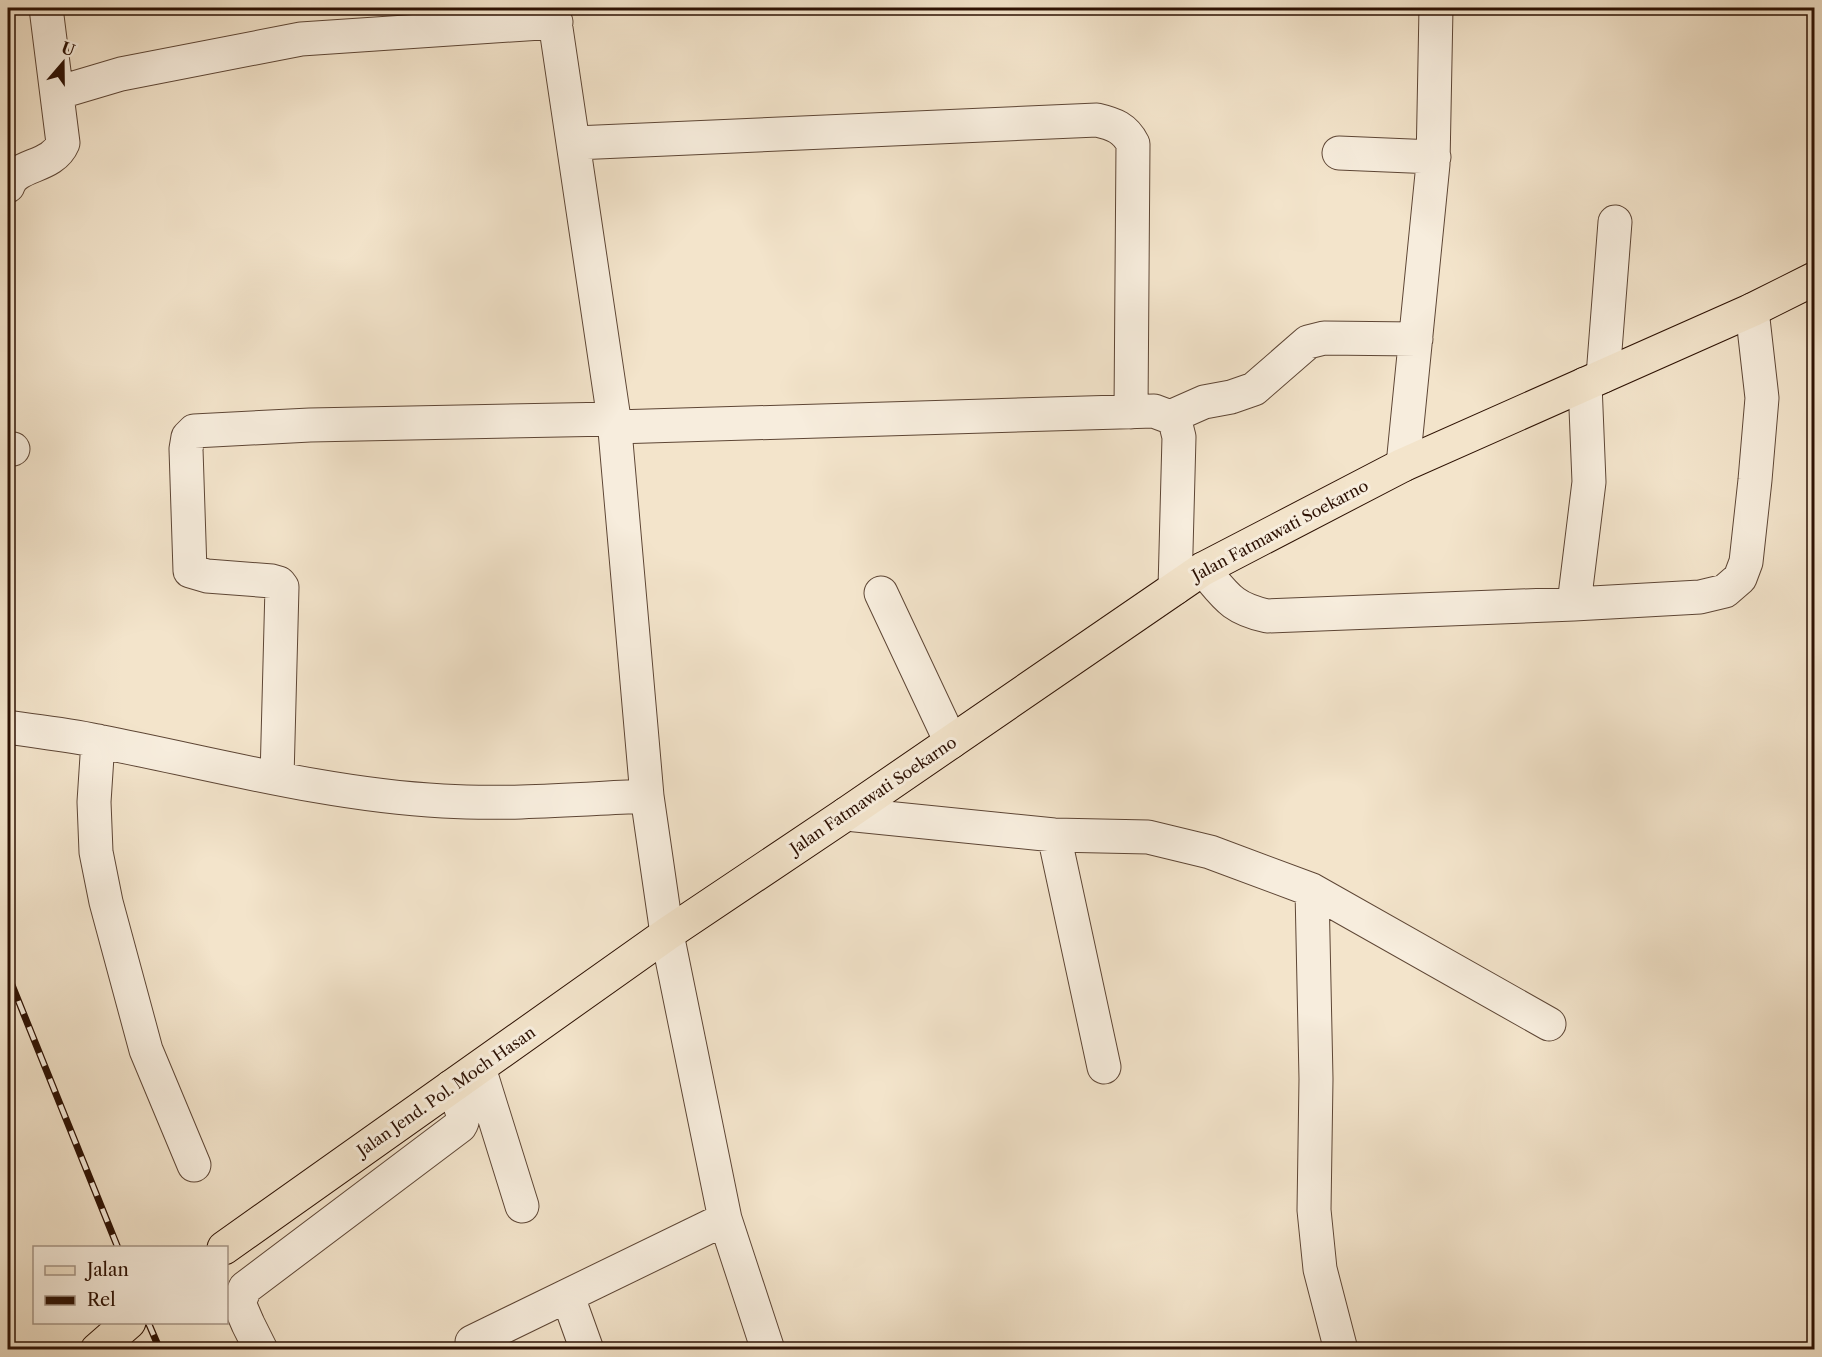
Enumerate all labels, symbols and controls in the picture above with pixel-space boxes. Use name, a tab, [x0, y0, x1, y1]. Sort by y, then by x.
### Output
north arrow	[33, 33, 93, 93]
text: U	[59, 37, 78, 61]
street label: Jalan Fatmawati Soekarno	[1186, 475, 1372, 586]
street label: Jalan Fatmawati Soekarno	[783, 732, 960, 860]
street label: Jalan Jend. Pol. Moch Hasan	[351, 1022, 539, 1162]
legend	[33, 1246, 228, 1324]
text: Jalan	[84, 1259, 129, 1281]
text: Rel	[87, 1289, 116, 1311]

